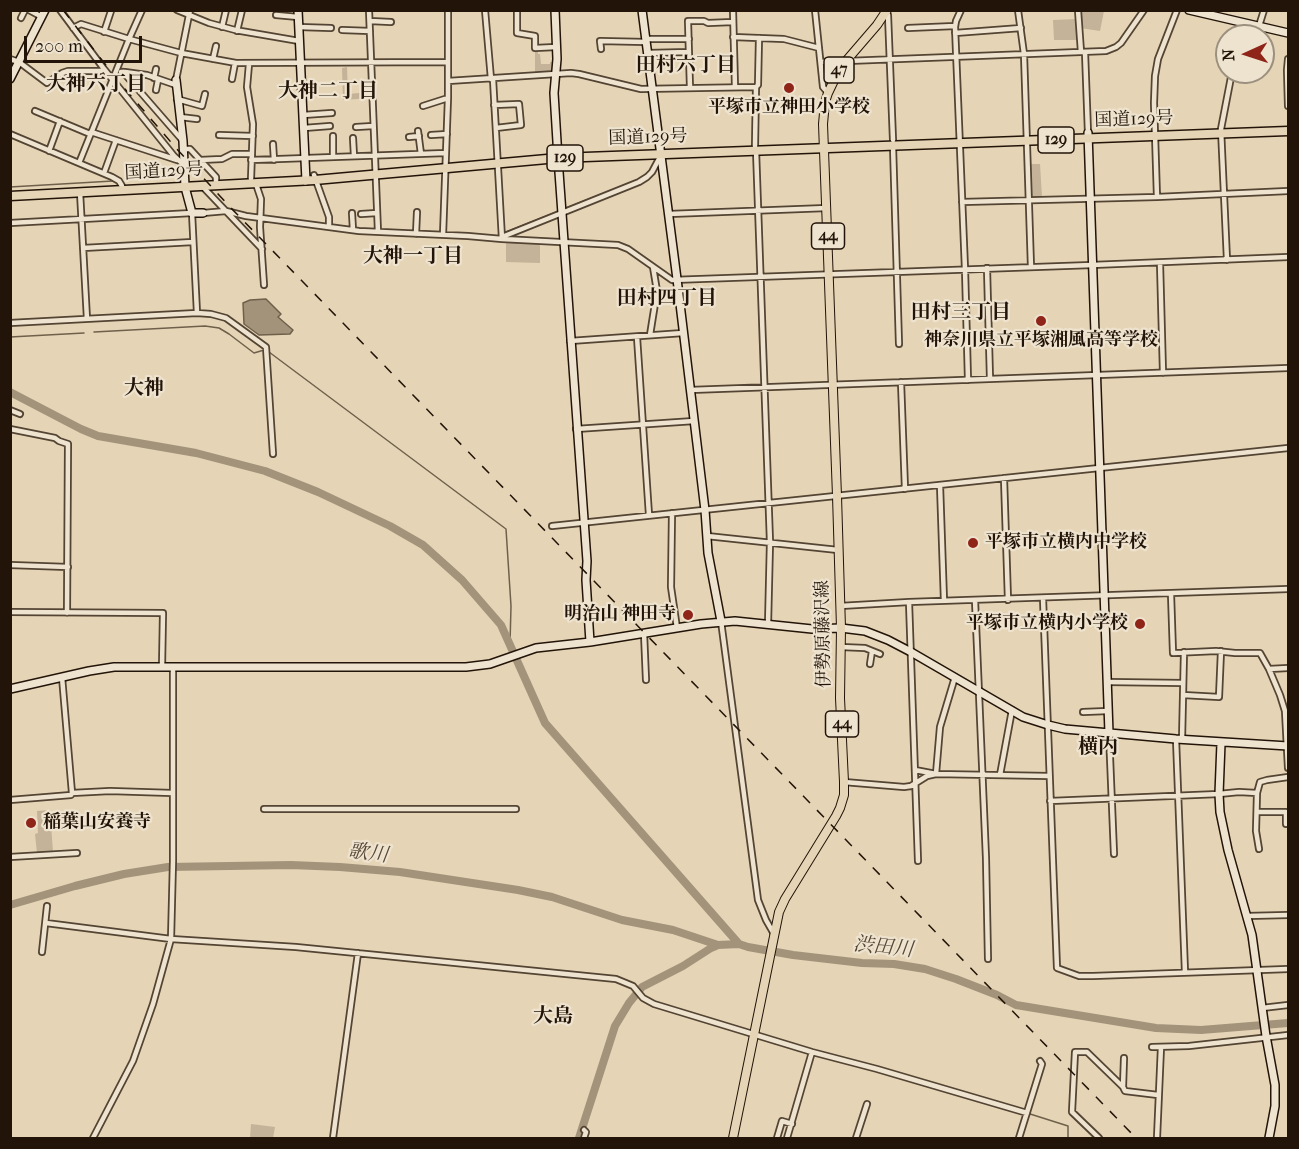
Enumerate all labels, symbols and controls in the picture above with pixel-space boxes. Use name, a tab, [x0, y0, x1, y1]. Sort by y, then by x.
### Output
scale bar	[27, 24, 146, 62]
north arrow	[1215, 24, 1275, 84]
text: 200 m	[35, 36, 83, 57]
text: N	[1219, 48, 1238, 61]
district label: 田村六丁目	[636, 54, 736, 78]
road number: 47	[824, 57, 854, 83]
district label: 大神六丁目	[46, 73, 146, 97]
district label: 大神二丁目	[278, 80, 378, 104]
marker: 平塚市立神田小学校	[782, 81, 796, 95]
place label: 平塚市立神田小学校	[708, 97, 870, 119]
street label: 国道129号	[1094, 108, 1174, 132]
street label: 国道129号	[608, 126, 688, 150]
road number: 129	[1038, 127, 1074, 153]
road number: 129	[547, 145, 583, 171]
street label: 国道129号	[124, 159, 204, 185]
road number: 44	[812, 223, 844, 249]
district label: 大神一丁目	[363, 245, 463, 269]
district label: 田村四丁目	[617, 287, 717, 311]
district label: 田村三丁目	[911, 301, 1011, 325]
marker: 神奈川県立平塚湘風高等学校	[1034, 314, 1048, 328]
place label: 神奈川県立平塚湘風高等学校	[924, 330, 1158, 352]
district label: 大神	[124, 377, 164, 401]
place label: 平塚市立横内中学校	[985, 532, 1147, 554]
marker: 平塚市立横内中学校	[966, 536, 980, 550]
street label: 伊勢原藤沢線	[812, 580, 836, 688]
place label: 明治山 神田寺	[564, 604, 676, 626]
marker: 明治山 神田寺	[681, 608, 695, 622]
place label: 平塚市立横内小学校	[966, 613, 1128, 635]
marker: 平塚市立横内小学校	[1133, 617, 1147, 631]
road number: 44	[826, 711, 858, 737]
district label: 横内	[1078, 736, 1118, 760]
place label: 稲葉山安養寺	[43, 812, 151, 834]
marker: 稲葉山安養寺	[24, 816, 38, 830]
water label: 歌川	[347, 840, 389, 868]
water label: 渋田川	[852, 933, 914, 963]
district label: 大島	[533, 1005, 573, 1029]

